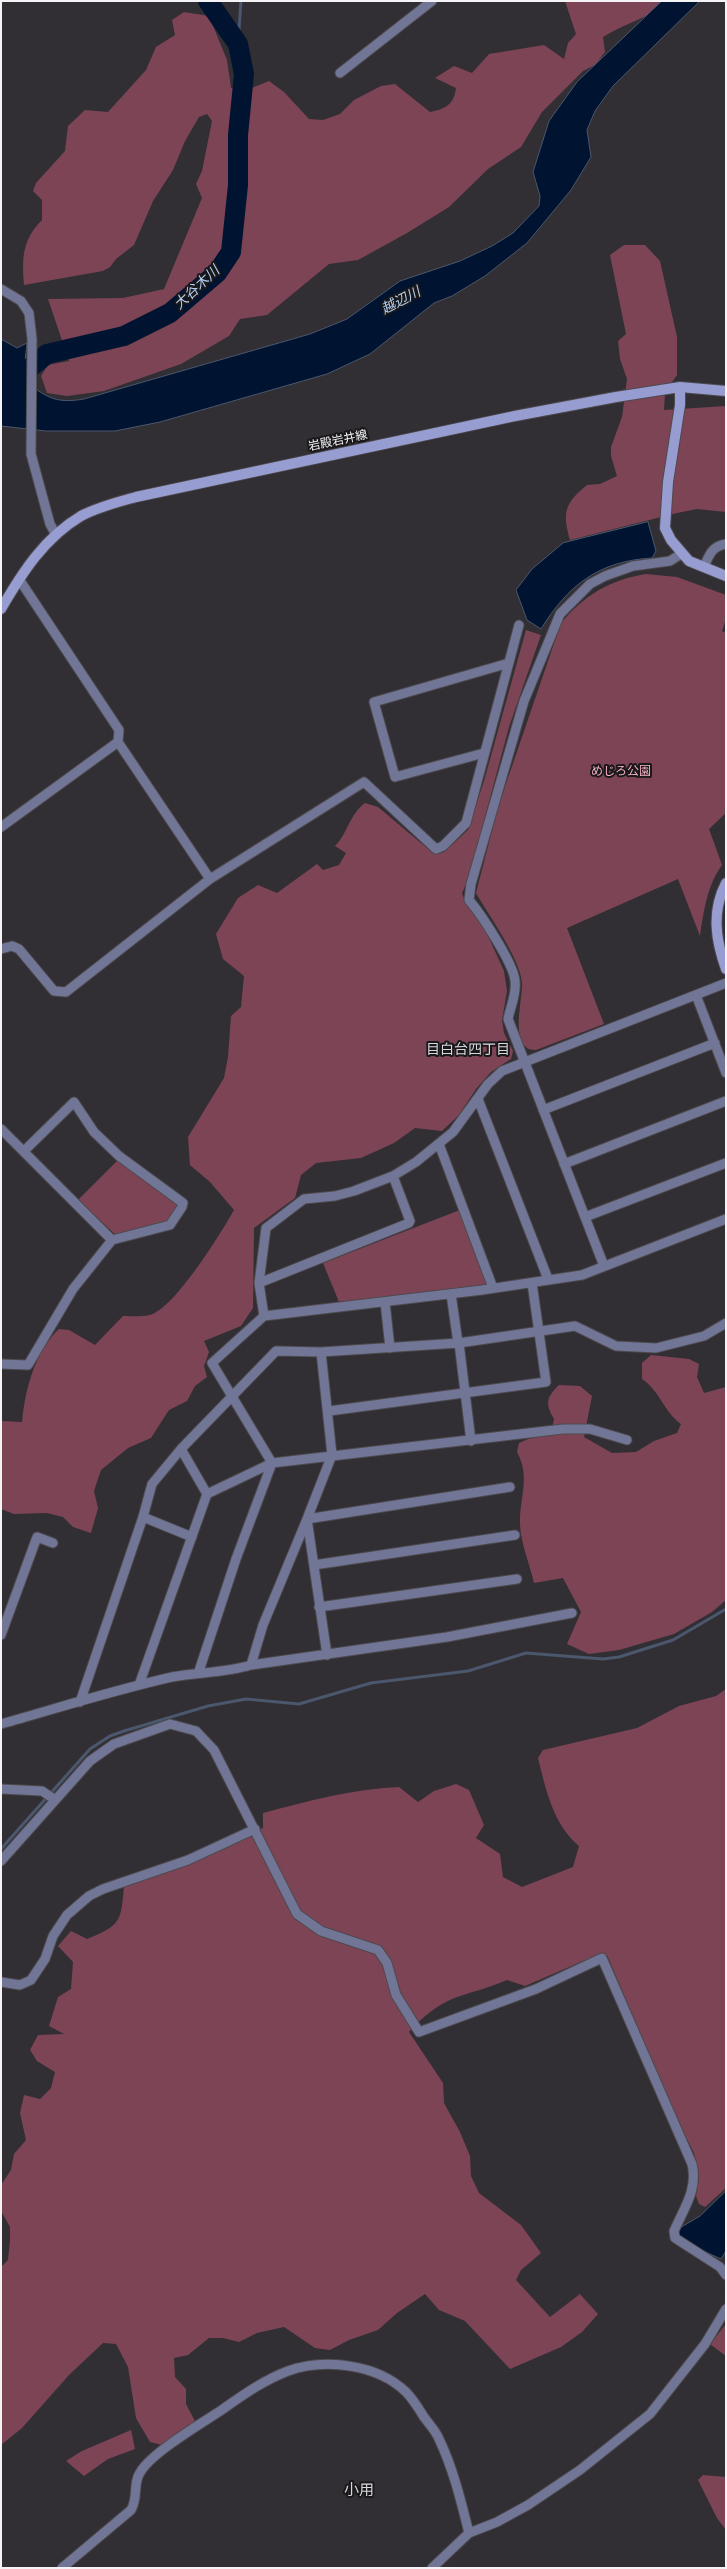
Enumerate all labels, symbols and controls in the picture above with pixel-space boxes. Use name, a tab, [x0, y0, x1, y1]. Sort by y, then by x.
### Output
water label: 大谷木川	[171, 263, 223, 313]
water label: 越辺川	[379, 284, 423, 318]
street label: 岩殿岩井線	[307, 428, 369, 454]
park label: めじろ公園	[591, 765, 651, 779]
district label: 目白台四丁目	[426, 1042, 510, 1058]
district label: 小用	[344, 2482, 374, 2500]

